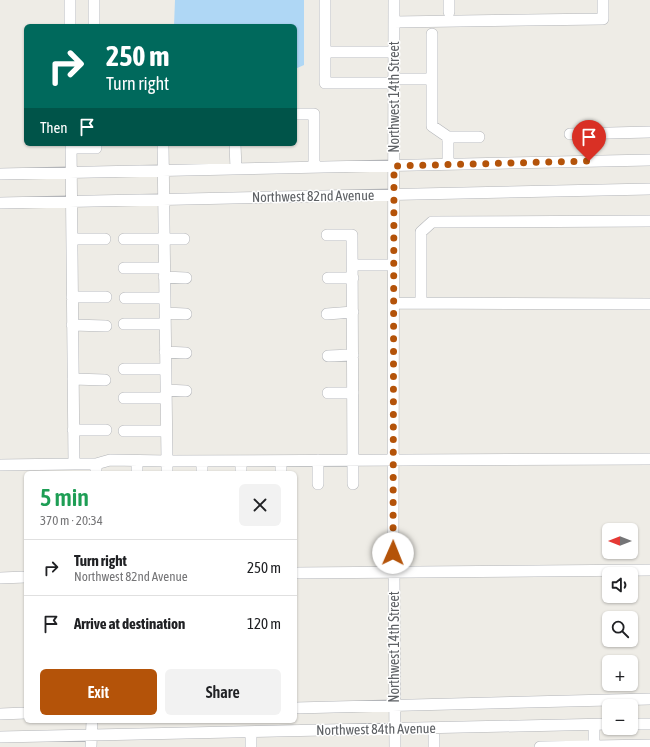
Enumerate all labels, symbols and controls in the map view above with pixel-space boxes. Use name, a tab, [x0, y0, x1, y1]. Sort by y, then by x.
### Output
icon: right	[40, 40, 92, 92]
text: 250 m	[106, 40, 169, 72]
street label: Northwest 14th Street	[386, 41, 402, 153]
text: Turn right	[106, 73, 169, 94]
icon: arrive	[76, 116, 98, 138]
text: Then	[40, 119, 68, 136]
pin	[572, 120, 606, 161]
icon: arrive	[578, 126, 600, 148]
street label: Northwest 82nd Avenue	[252, 187, 374, 205]
text: 5 min	[40, 484, 89, 511]
button: close	[239, 484, 281, 526]
text: 370 m · 20:34	[40, 513, 103, 528]
north arrow	[602, 523, 638, 559]
map controls	[602, 523, 638, 735]
position arrow	[372, 532, 414, 574]
text: Turn right	[74, 552, 127, 569]
icon: right	[40, 557, 62, 579]
text: 250 m	[247, 559, 281, 576]
button: sound	[602, 567, 638, 603]
text: Northwest 82nd Avenue	[74, 569, 188, 584]
street label: Northwest 14th Street	[386, 591, 402, 703]
button: search	[602, 611, 638, 647]
icon: arrive	[40, 613, 62, 635]
text: Arrive at destination	[74, 615, 185, 632]
text: 120 m	[247, 615, 281, 632]
button: +	[602, 655, 638, 691]
button: Exit	[40, 669, 157, 715]
button: Share	[165, 669, 281, 715]
button: −	[602, 699, 638, 735]
street label: Northwest 84th Avenue	[316, 720, 436, 738]

